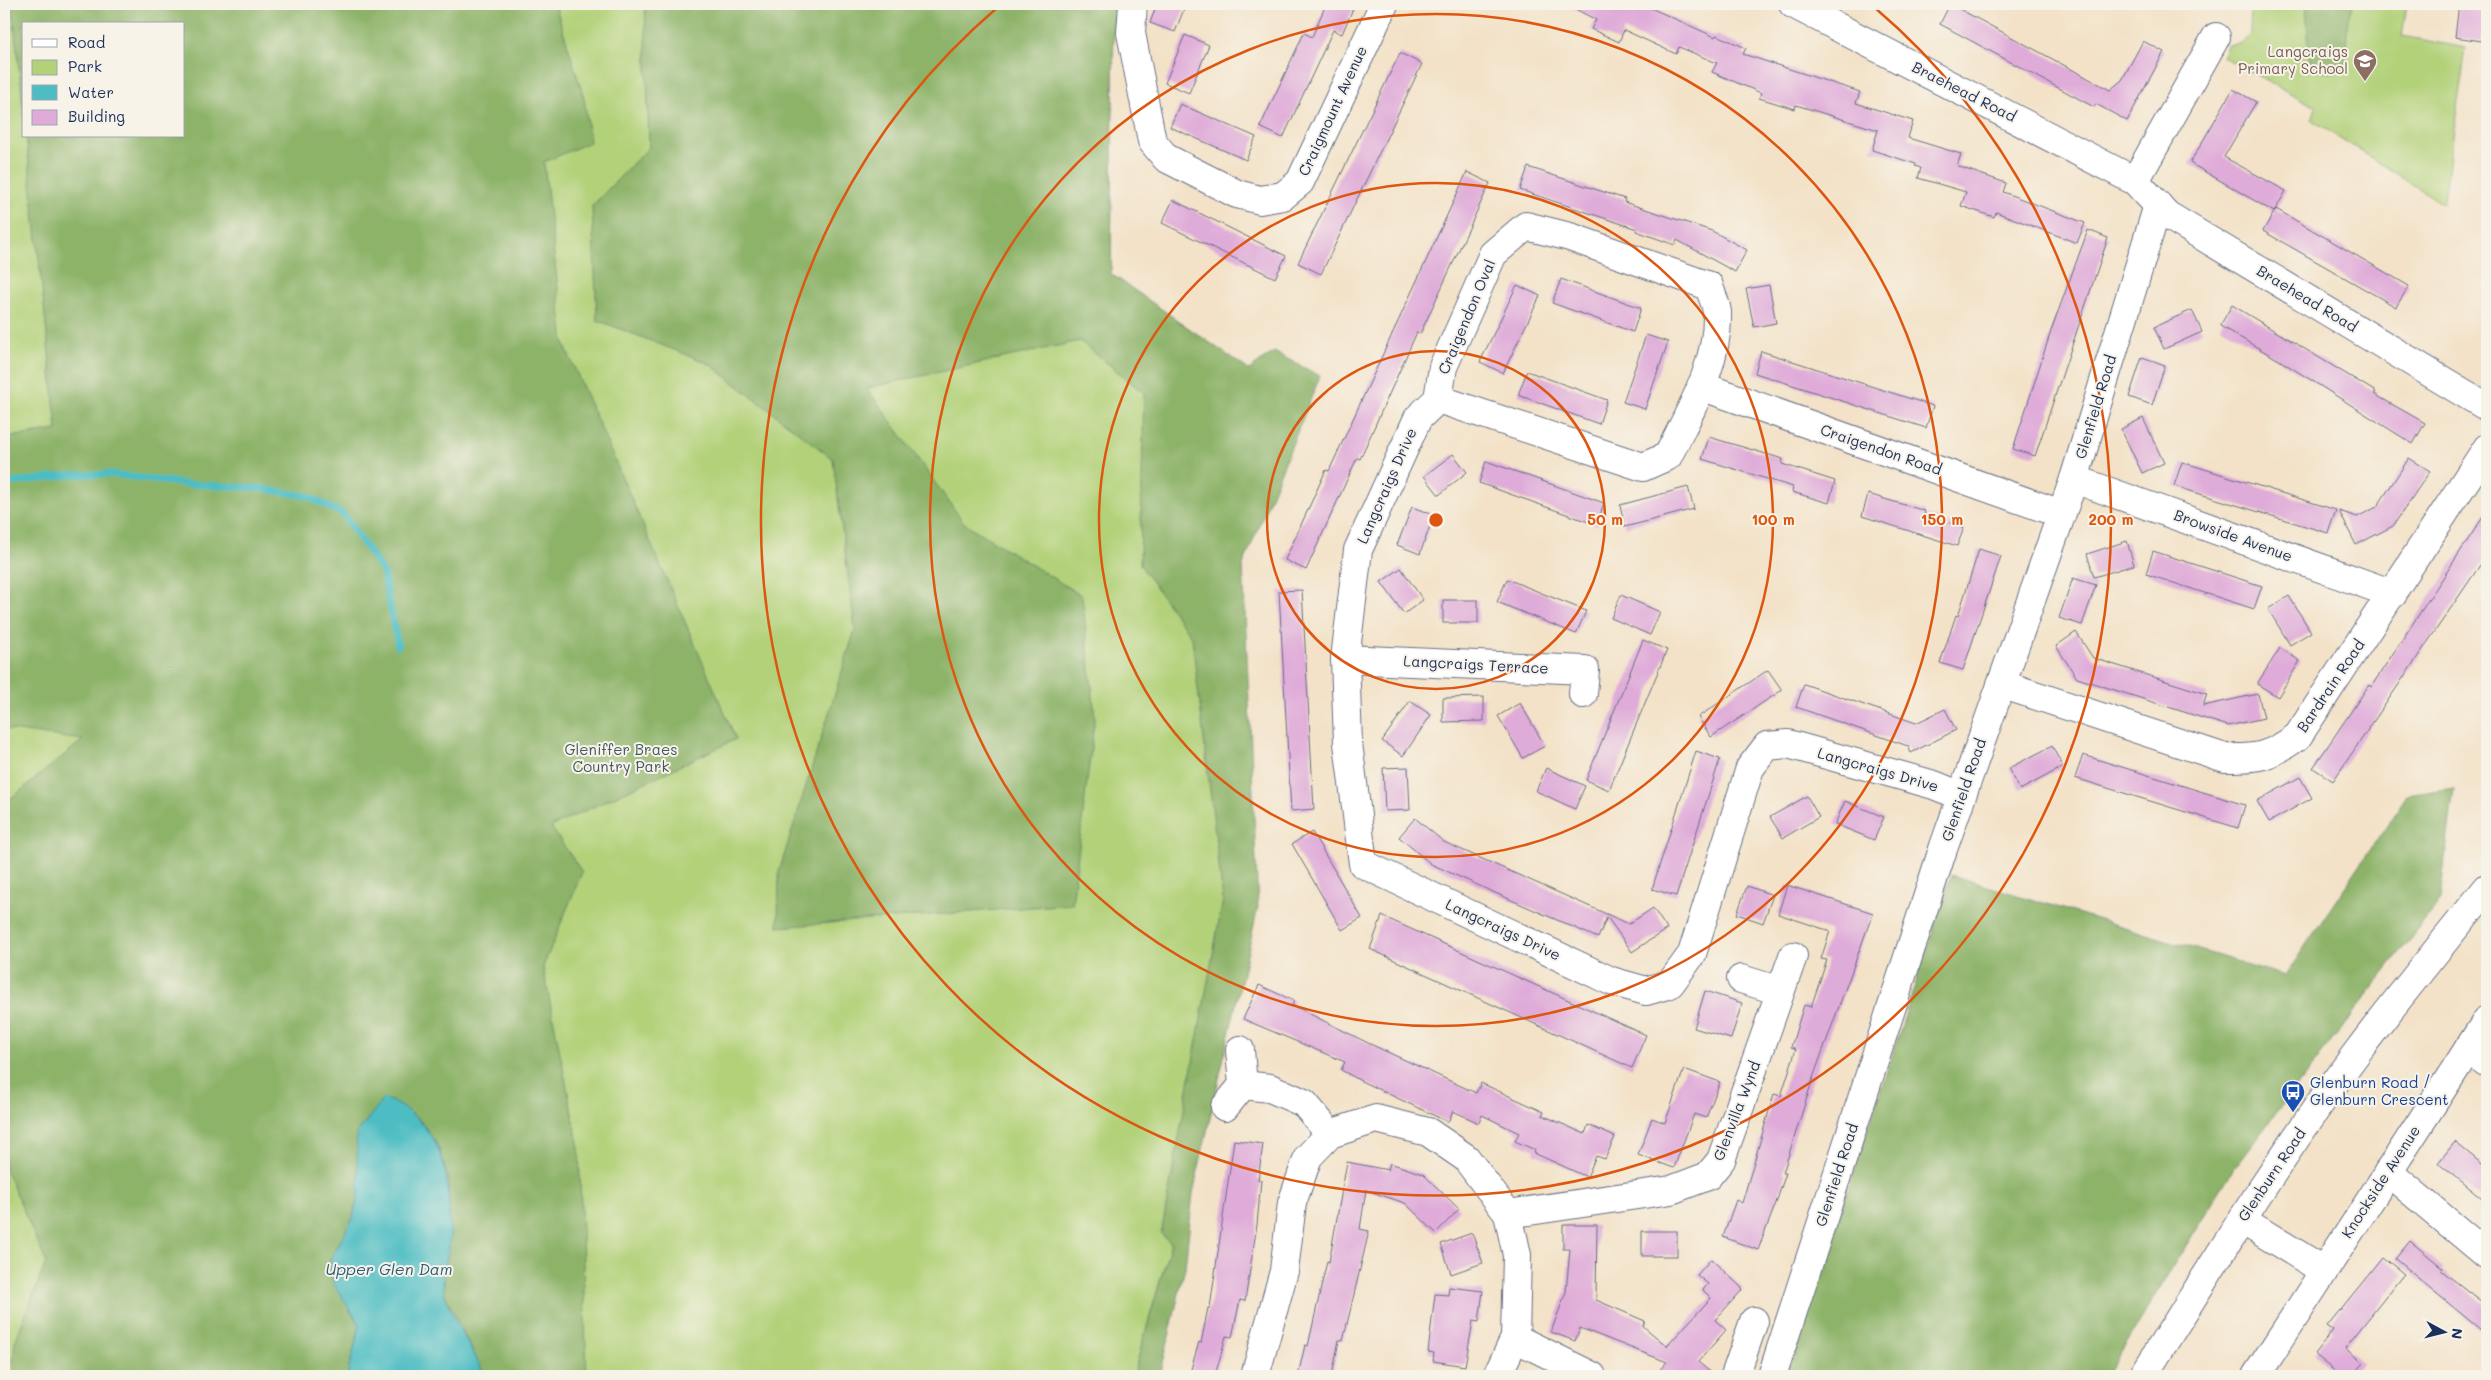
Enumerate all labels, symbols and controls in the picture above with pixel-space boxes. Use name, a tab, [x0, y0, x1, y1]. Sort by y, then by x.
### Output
legend	[22, 22, 185, 138]
text: Road	[68, 32, 105, 52]
place label: Langcraigs Primary School	[2238, 41, 2348, 78]
street label: Craigmount Avenue	[1293, 42, 1371, 179]
school or university icon: Langcraigs Primary School	[2352, 48, 2378, 82]
text: Park	[68, 56, 102, 76]
street label: Braehead Road	[1909, 56, 2020, 126]
text: Water	[68, 82, 114, 102]
text: Building	[68, 106, 125, 126]
street label: Craigendon Oval	[1433, 256, 1499, 377]
street label: Braehead Road	[2253, 260, 2362, 336]
street label: Glenfield Road	[2070, 352, 2120, 461]
street label: Craigendon Road	[1818, 419, 1945, 479]
street label: Langcraigs Drive	[1352, 424, 1421, 547]
street label: Browside Avenue	[2171, 504, 2295, 566]
text: 50 m	[1587, 509, 1623, 529]
text: 100 m	[1751, 509, 1795, 529]
text: 150 m	[1921, 509, 1963, 529]
text: 200 m	[2089, 509, 2134, 529]
centre of rings	[1427, 511, 1445, 529]
street label: Bardrain Road	[2292, 635, 2369, 736]
street label: Langcraigs Terrace	[1403, 650, 1549, 678]
street label: Glenfield Road	[1936, 736, 1990, 844]
park label: Gleniffer Braes Country Park	[564, 739, 678, 776]
street label: Langcraigs Drive	[1815, 742, 1941, 796]
street label: Langcraigs Drive	[1443, 894, 1564, 965]
street label: Glenvilla Wynd	[1708, 1058, 1764, 1163]
place label: Glenburn Road / Glenburn Crescent	[2310, 1072, 2449, 1109]
bus stop icon: Glenburn Road / Glenburn Crescent	[2280, 1079, 2306, 1113]
street label: Glenfield Road	[1810, 1120, 1862, 1229]
street label: Knockside Avenue	[2336, 1121, 2424, 1242]
street label: Glenburn Road	[2233, 1124, 2310, 1225]
water label: Upper Glen Dam	[326, 1258, 452, 1279]
north arrow	[2418, 1308, 2468, 1358]
text: N	[2447, 1327, 2467, 1340]

